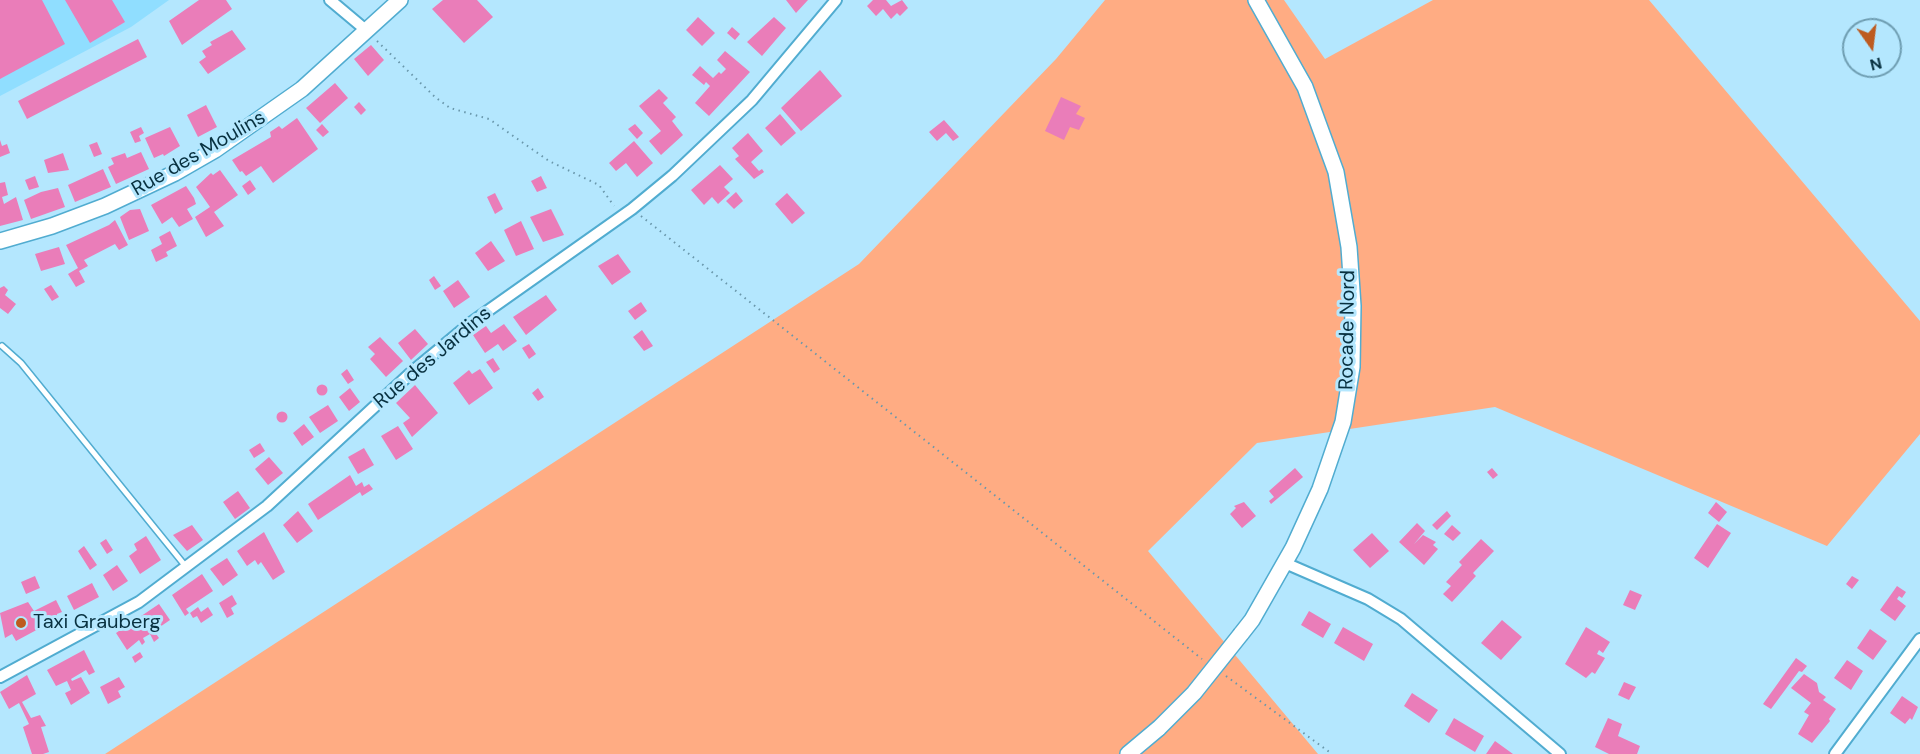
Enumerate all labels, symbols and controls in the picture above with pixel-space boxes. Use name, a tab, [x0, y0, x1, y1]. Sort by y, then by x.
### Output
north arrow	[1842, 18, 1902, 78]
text: N	[1868, 52, 1884, 76]
street label: Rue des Moulins	[128, 106, 270, 202]
street label: Rocade Nord	[1335, 270, 1361, 390]
street label: Rue des Jardins	[369, 302, 497, 414]
place label: Taxi Grauberg	[33, 611, 161, 635]
marker: Taxi Grauberg	[14, 616, 28, 630]

